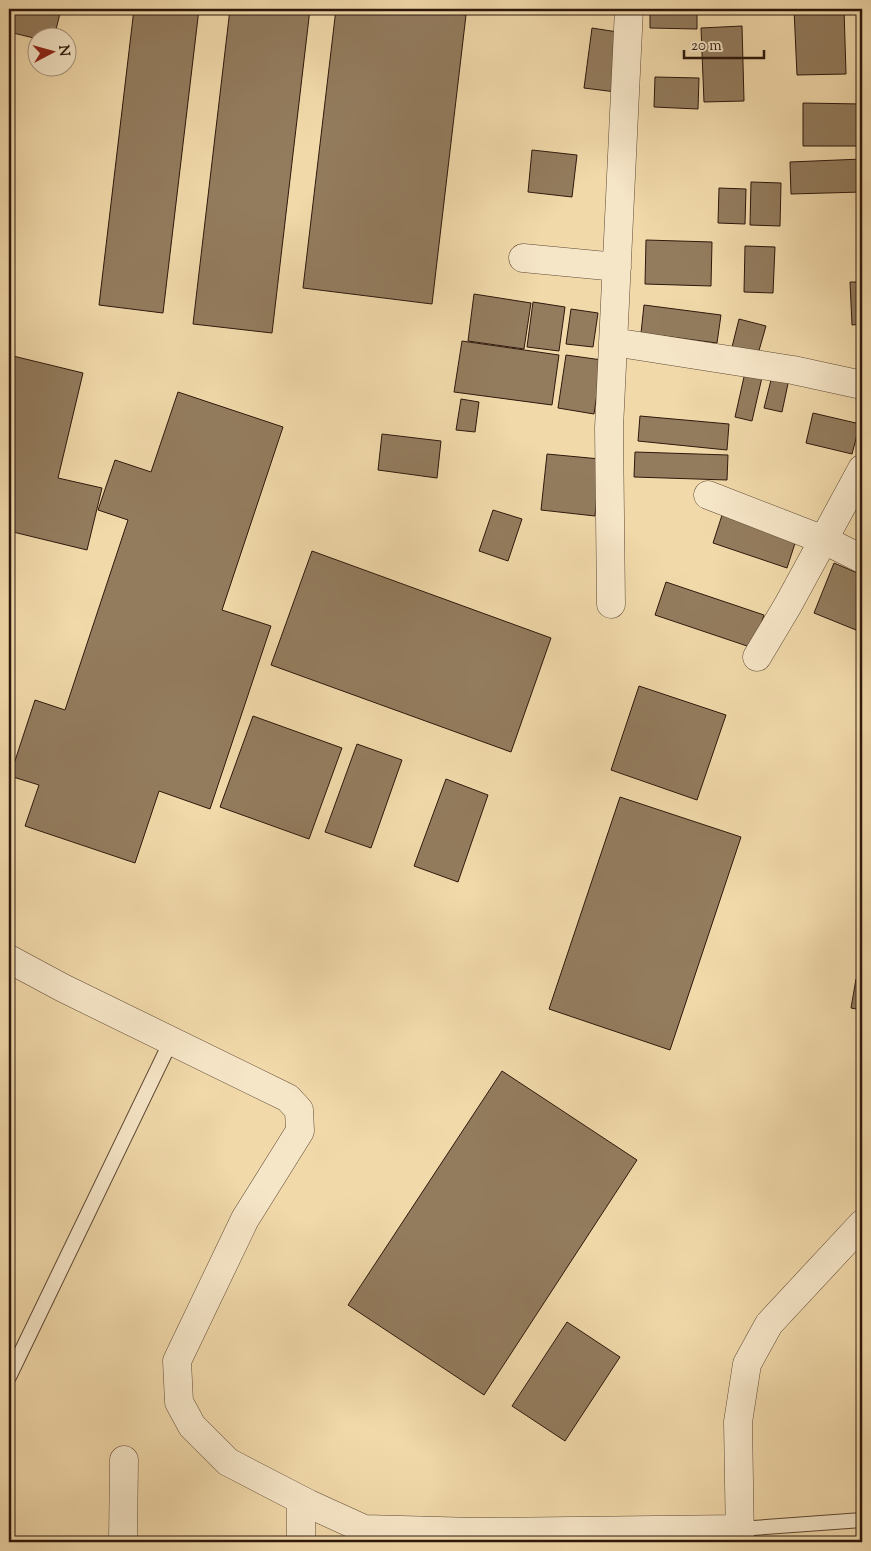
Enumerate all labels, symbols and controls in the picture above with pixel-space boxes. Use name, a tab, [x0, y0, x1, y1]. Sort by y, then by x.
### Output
north arrow	[28, 28, 78, 78]
scale bar	[684, 28, 764, 60]
text: 20 m	[691, 36, 722, 57]
text: N	[52, 44, 73, 57]

